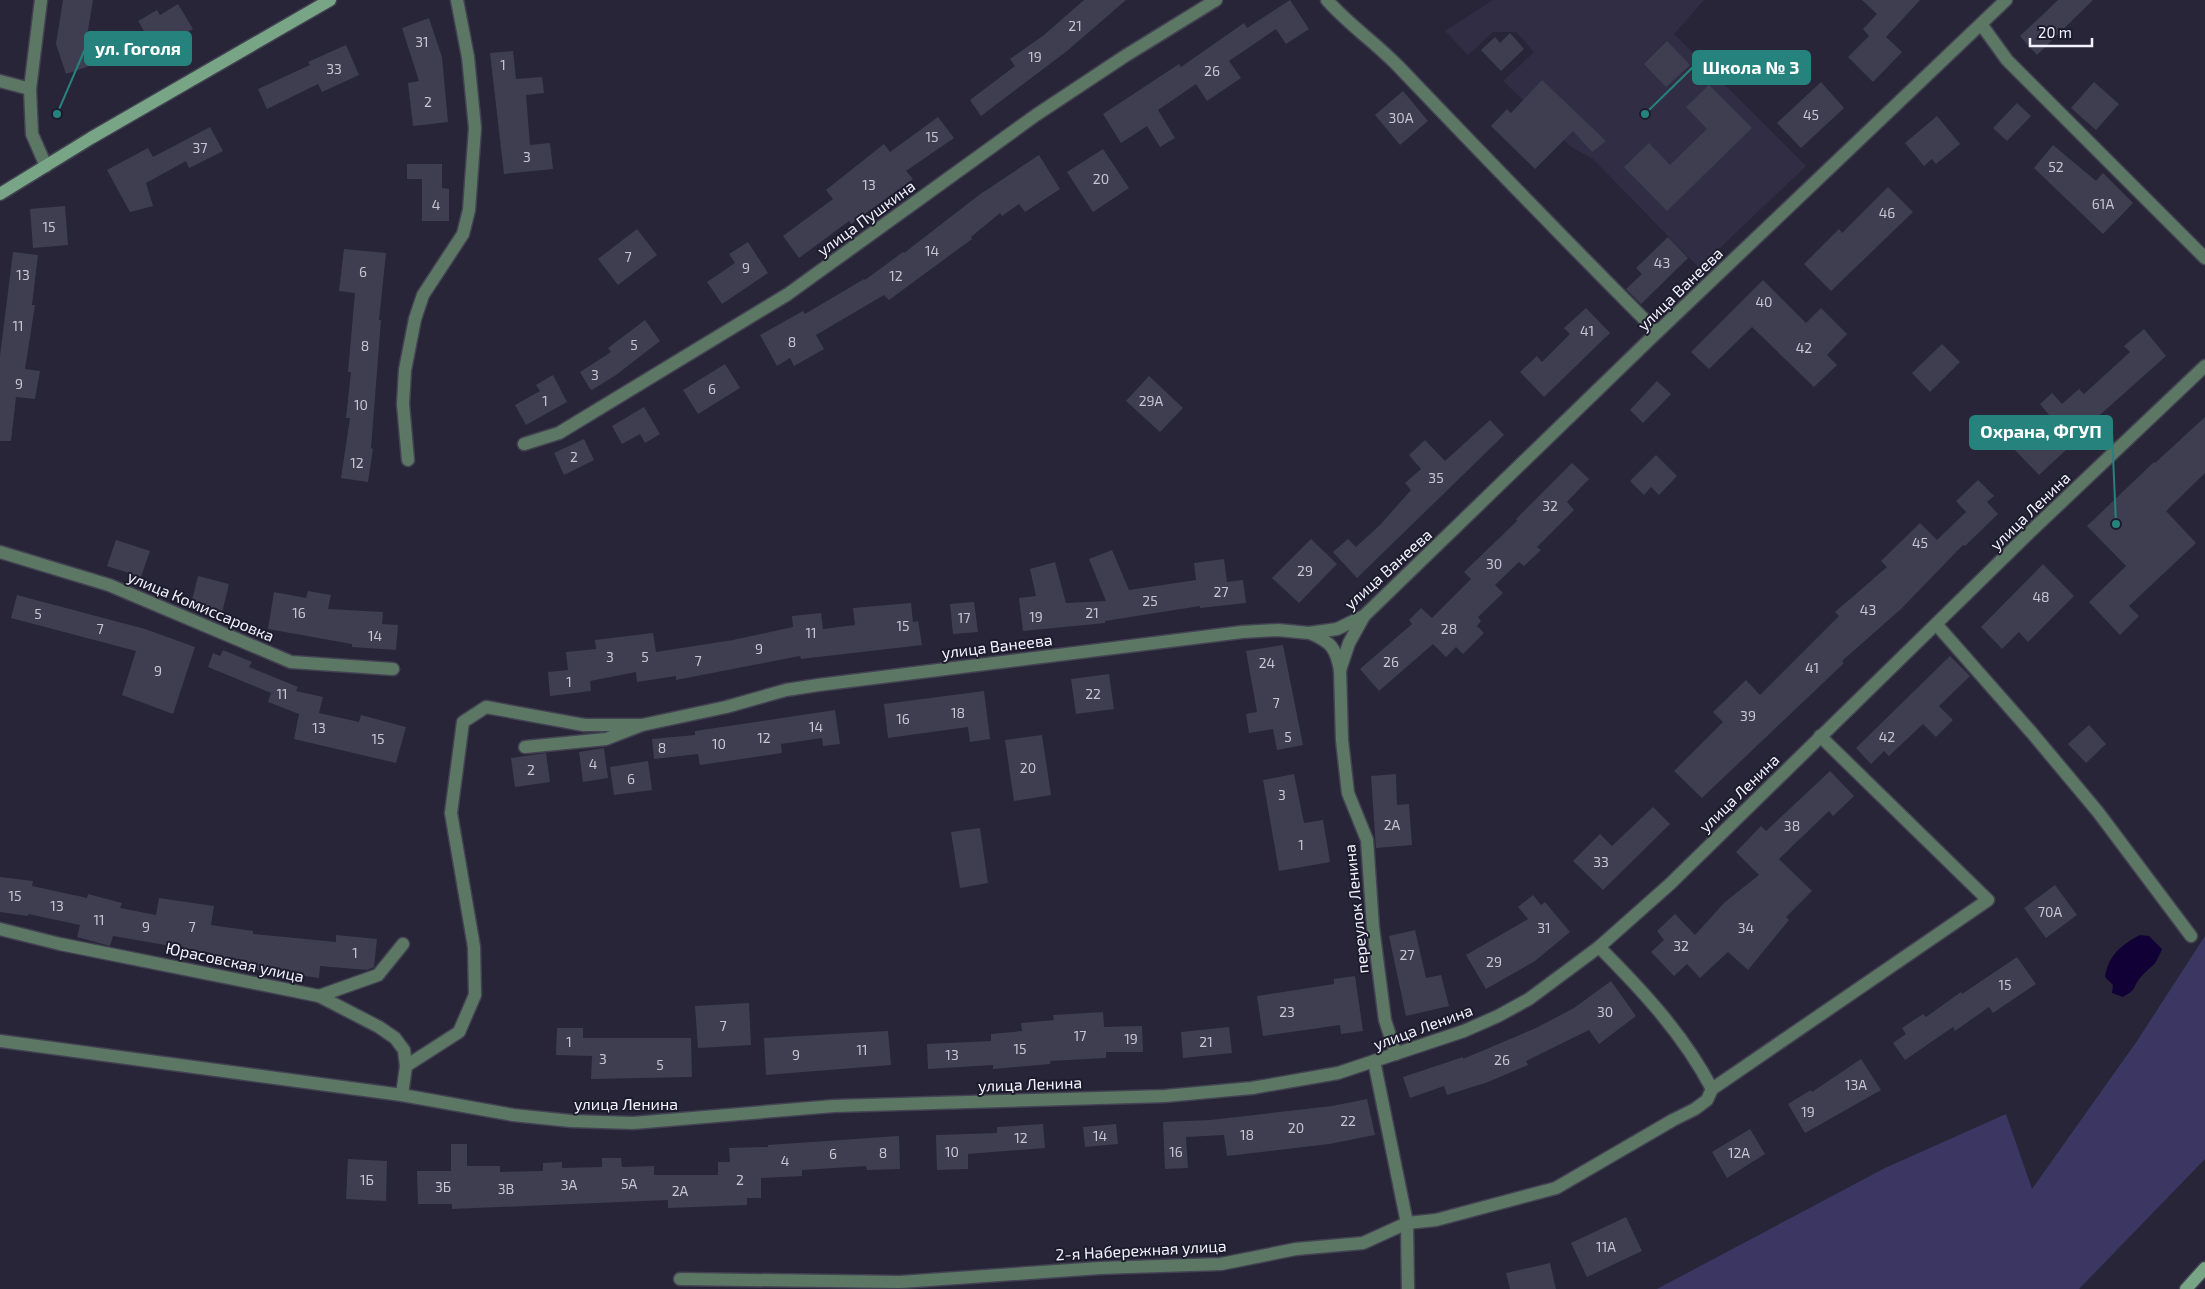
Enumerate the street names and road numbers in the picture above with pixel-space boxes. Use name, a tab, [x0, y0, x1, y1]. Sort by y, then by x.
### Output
street label: улица Пушкина	[813, 176, 919, 260]
street label: улица Ванеева	[1633, 243, 1727, 335]
street label: улица Ленина	[1986, 468, 2074, 554]
street label: улица Ванеева	[1340, 524, 1436, 614]
street label: улица Комиссаровка	[125, 566, 277, 646]
street label: улица Ванеева	[941, 629, 1053, 663]
street label: улица Ленина	[1695, 750, 1783, 836]
street label: переулок Ленина	[1339, 843, 1373, 975]
street label: Юрасовская улица	[164, 938, 306, 986]
street label: улица Ленина	[1371, 1000, 1475, 1054]
street label: улица Ленина	[978, 1072, 1082, 1096]
street label: улица Ленина	[574, 1094, 678, 1114]
street label: 2-я Набережная улица	[1055, 1236, 1227, 1264]

